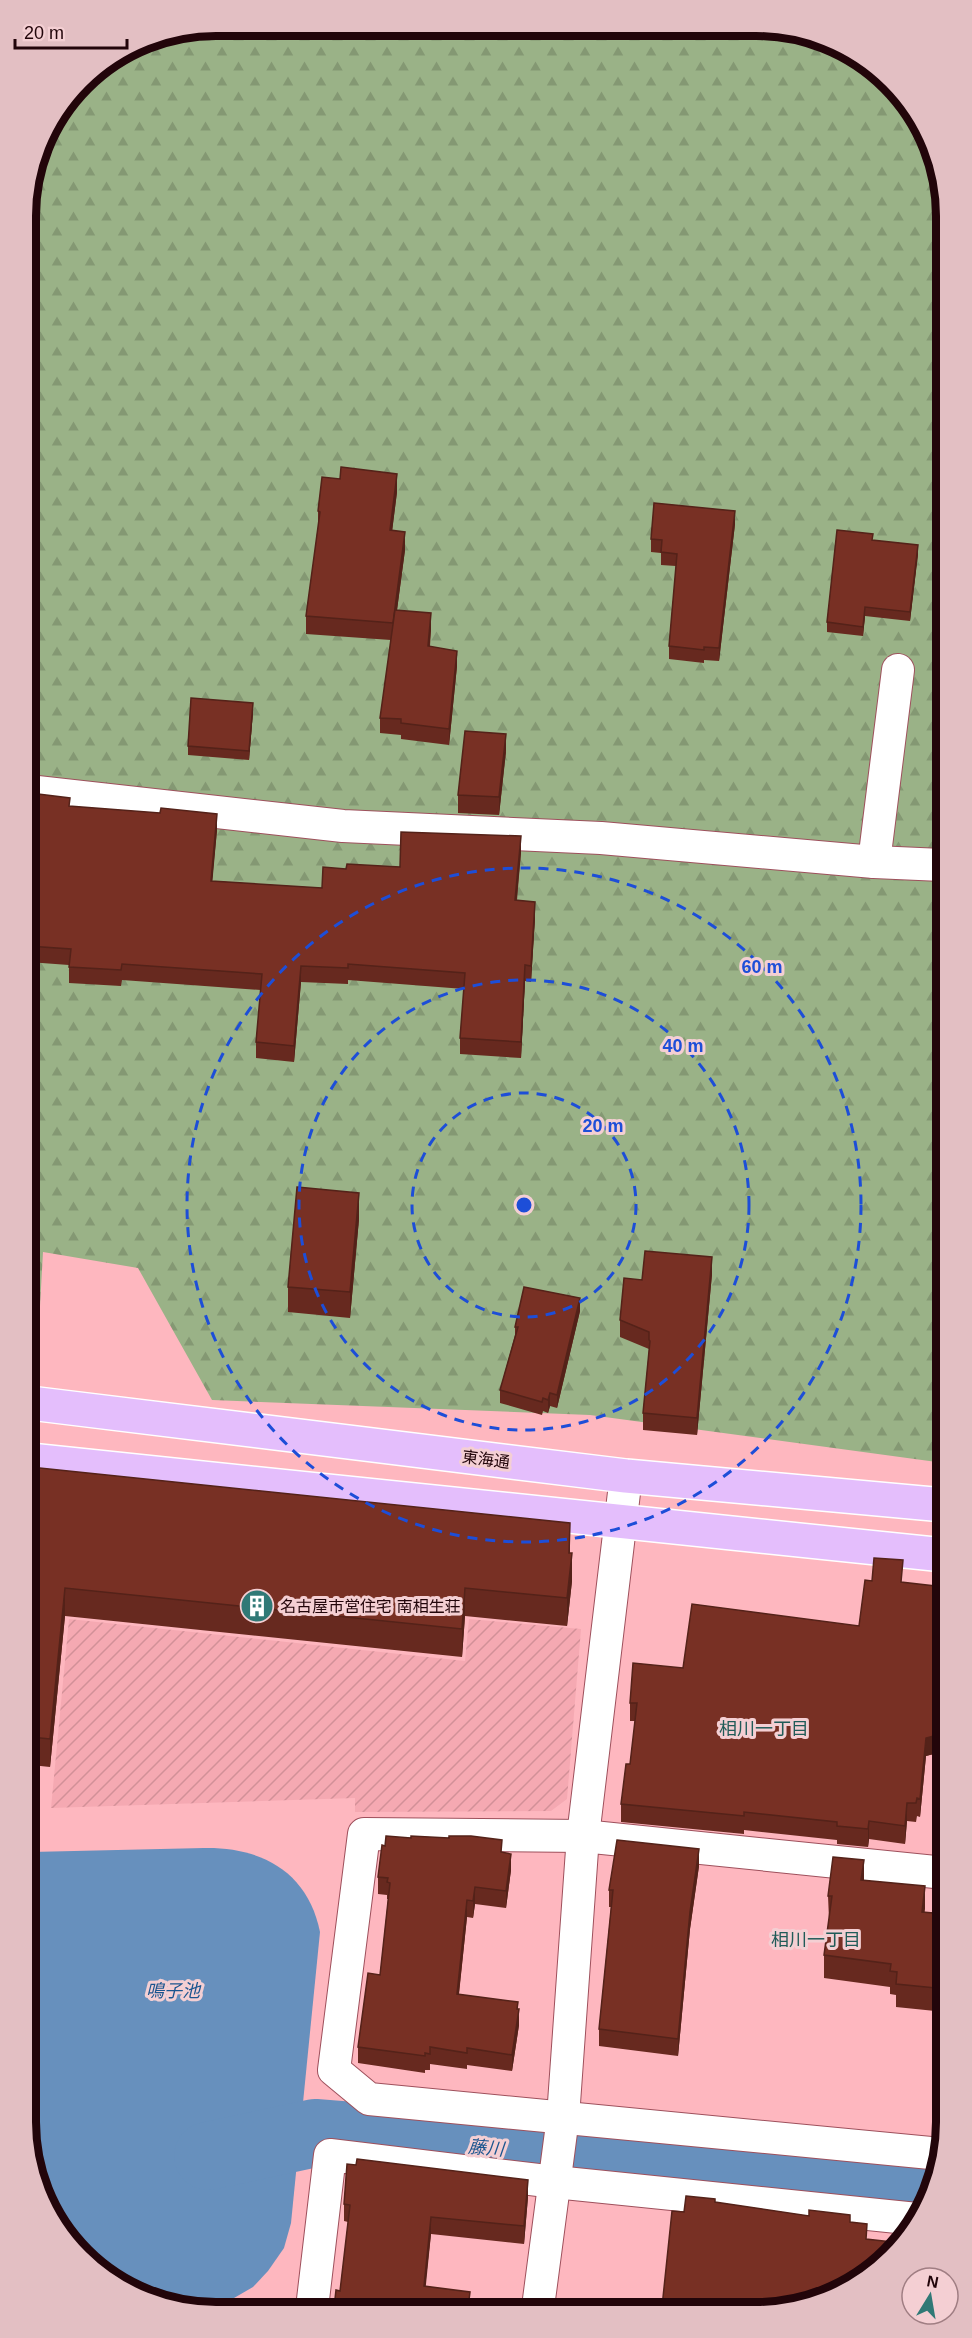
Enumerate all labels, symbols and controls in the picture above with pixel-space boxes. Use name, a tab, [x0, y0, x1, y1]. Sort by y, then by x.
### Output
scale bar	[15, 12, 128, 50]
text: 20 m	[24, 23, 64, 43]
text: 60 m	[741, 957, 783, 977]
text: 40 m	[662, 1036, 704, 1056]
text: 20 m	[582, 1116, 624, 1136]
centre of rings	[514, 1195, 534, 1215]
street label: 東海通	[461, 1448, 511, 1471]
building icon: 名古屋市営住宅 南相生荘	[239, 1588, 275, 1624]
place label: 名古屋市営住宅 南相生荘	[280, 1598, 460, 1615]
district label: 相川一丁目	[719, 1719, 809, 1739]
district label: 相川一丁目	[771, 1930, 861, 1950]
water label: 鳴子池	[146, 1981, 202, 2001]
water label: 藤川	[467, 2136, 507, 2160]
north arrow	[900, 2266, 960, 2326]
text: N	[925, 2272, 940, 2291]

